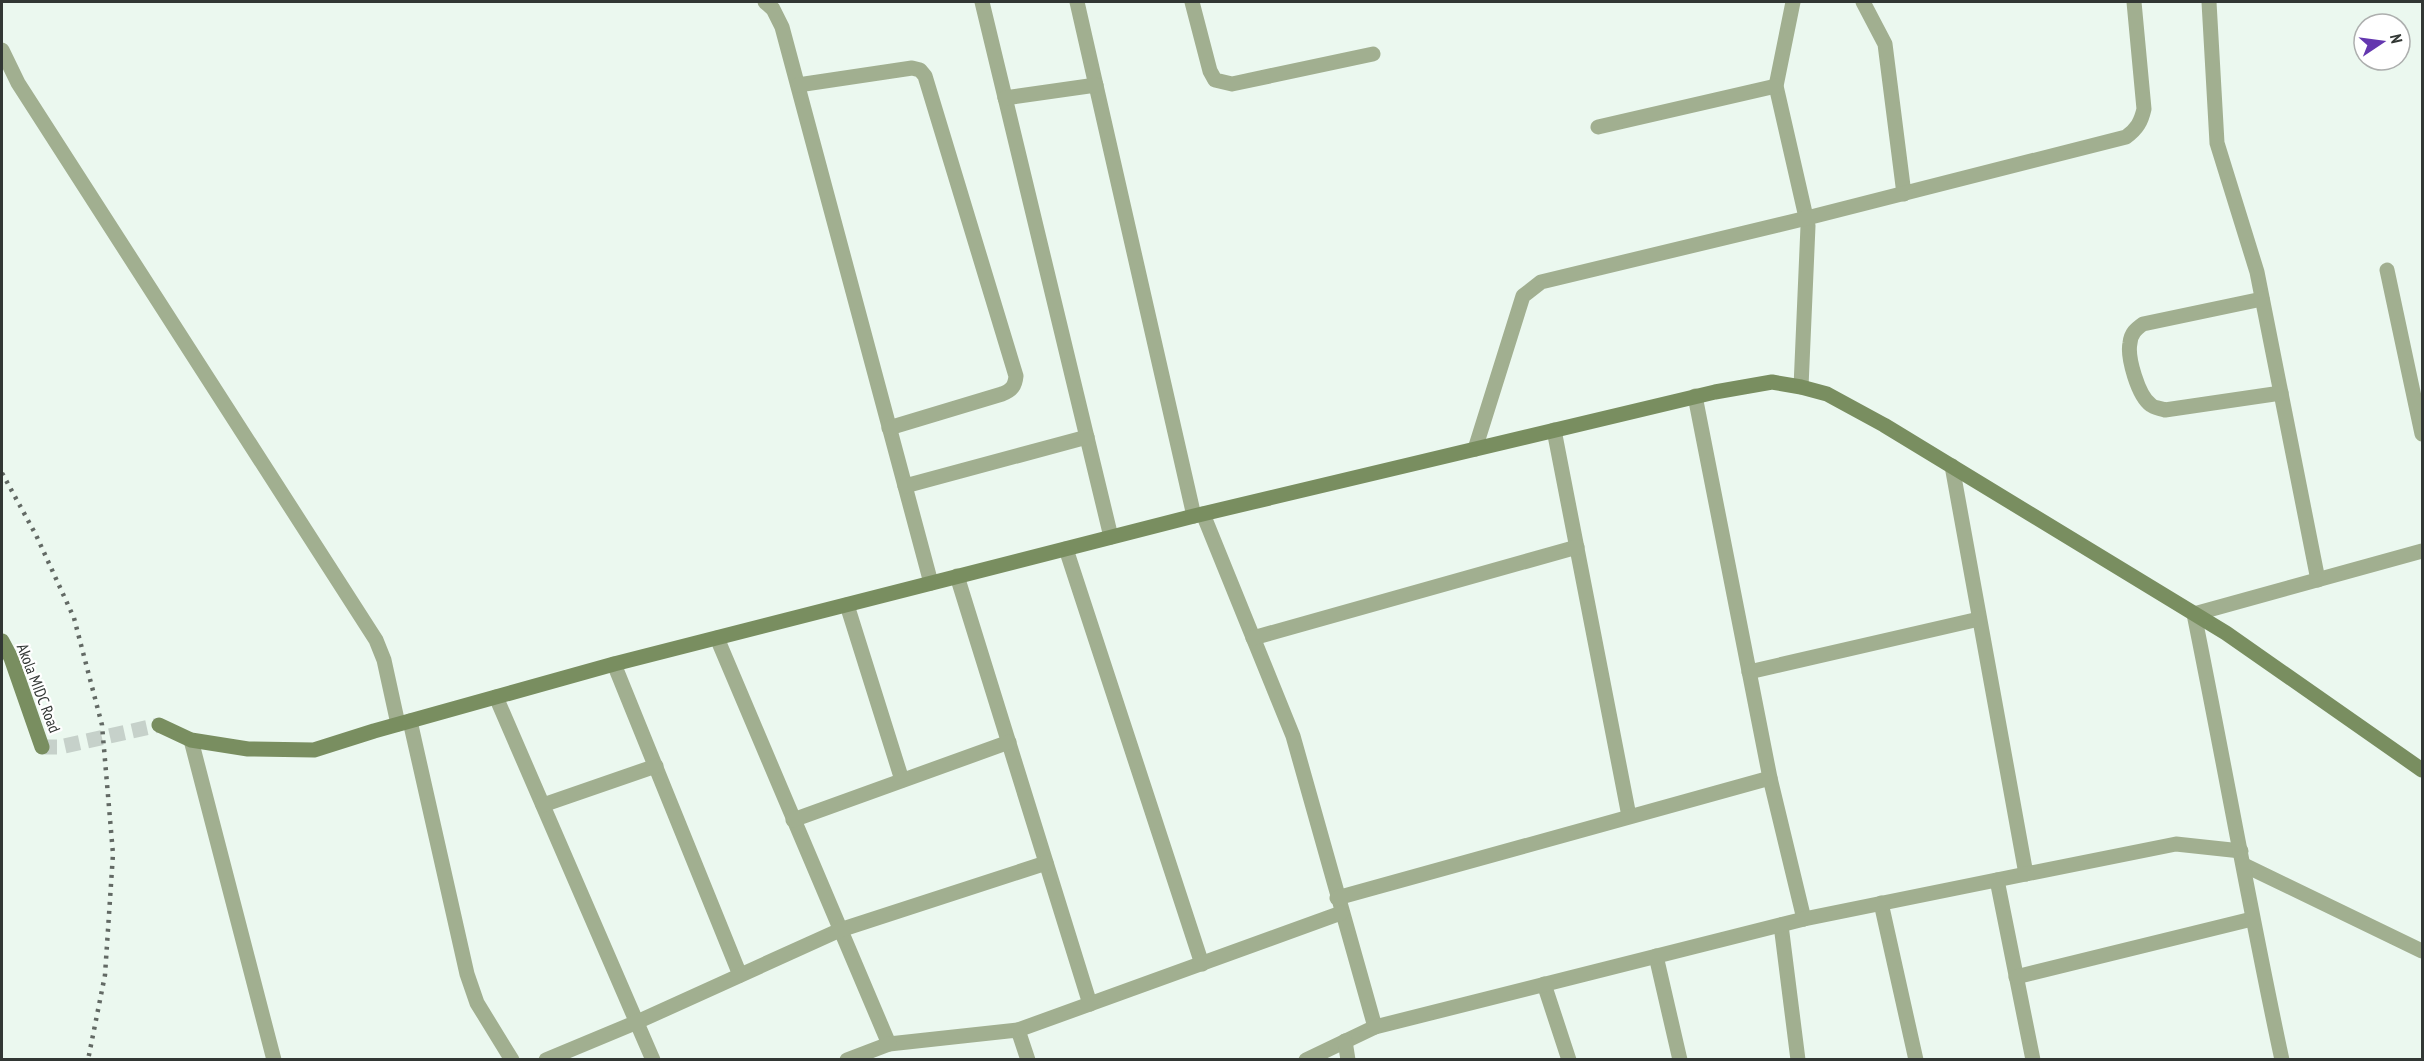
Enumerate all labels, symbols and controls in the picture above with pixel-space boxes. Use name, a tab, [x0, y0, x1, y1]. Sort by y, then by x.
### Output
north arrow	[2352, 12, 2412, 72]
text: N	[2386, 32, 2407, 45]
street label: Akola MIDC Road	[13, 641, 65, 735]

